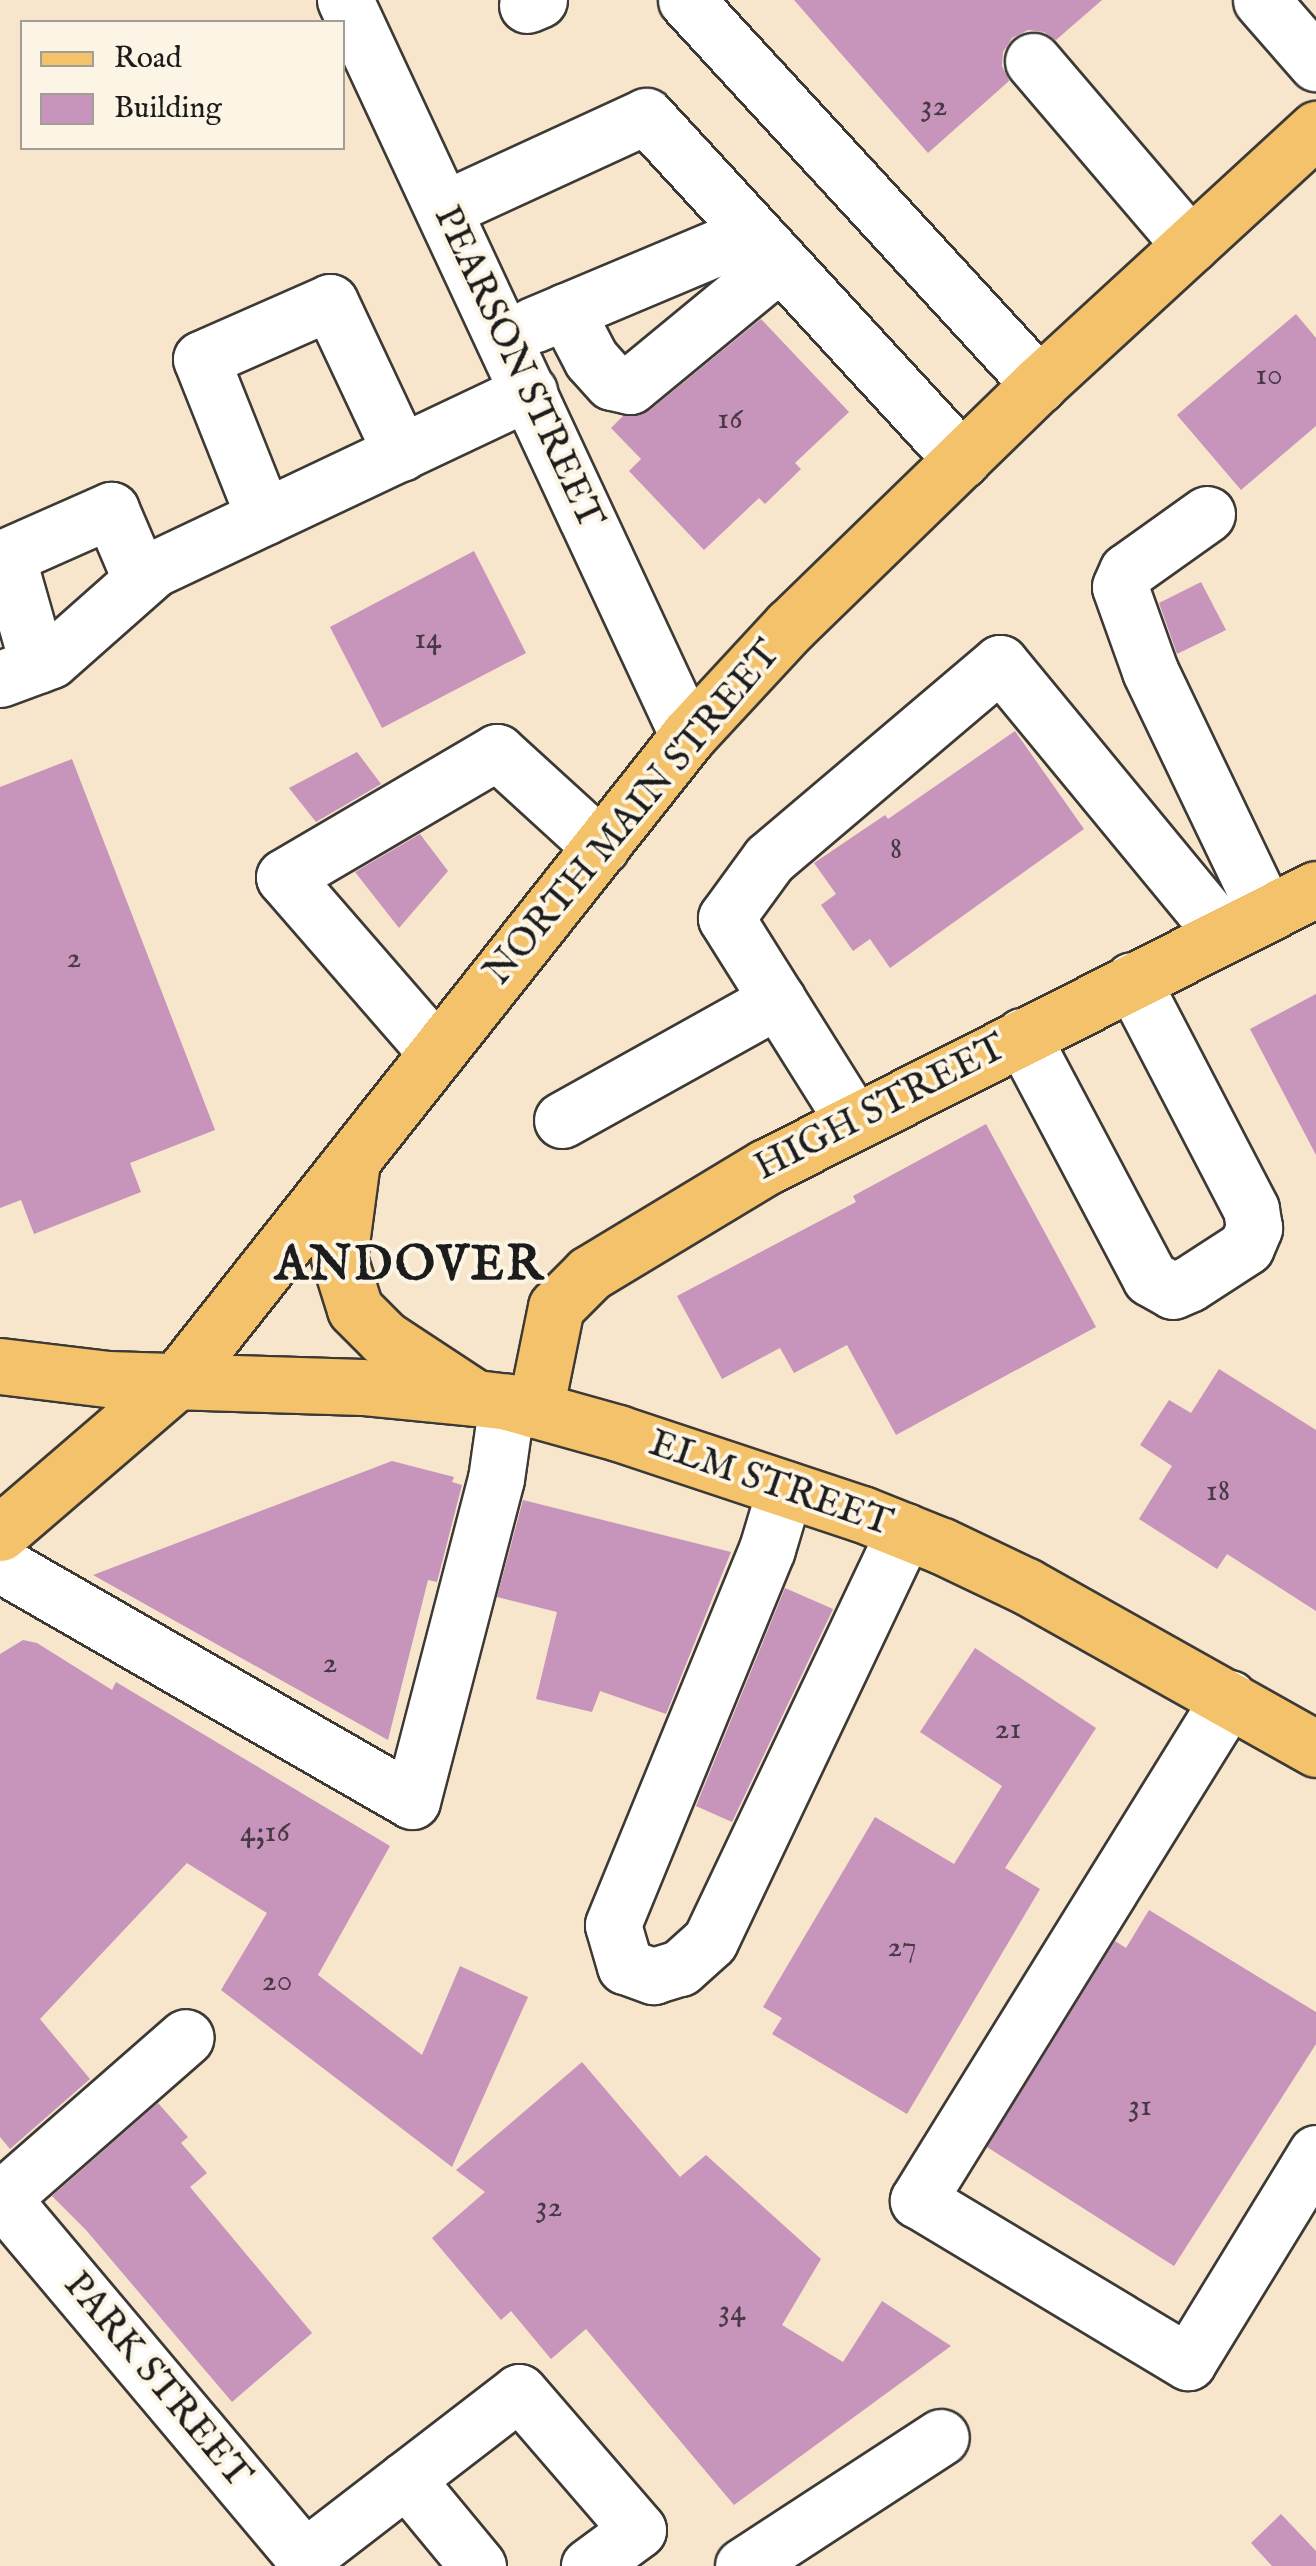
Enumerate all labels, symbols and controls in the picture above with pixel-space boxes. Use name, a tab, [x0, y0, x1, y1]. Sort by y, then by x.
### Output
legend	[20, 20, 345, 150]
text: Road	[114, 40, 182, 78]
house number: 32	[921, 88, 947, 126]
text: Building	[114, 90, 222, 128]
street label: PEARSON STREET	[422, 200, 612, 536]
house number: 10	[1255, 357, 1283, 395]
house number: 16	[717, 401, 743, 439]
house number: 14	[414, 621, 442, 659]
street label: NORTH MAIN STREET	[477, 633, 791, 995]
house number: 8	[890, 831, 902, 869]
house number: 2	[66, 940, 82, 978]
street label: HIGH STREET	[748, 1026, 1014, 1192]
district label: ANDOVER	[275, 1238, 545, 1296]
street label: ELM STREET	[643, 1422, 897, 1548]
house number: 18	[1206, 1473, 1230, 1511]
house number: 2	[322, 1645, 338, 1683]
house number: 21	[995, 1711, 1021, 1749]
house number: 4;16	[240, 1814, 290, 1852]
house number: 27	[887, 1929, 917, 1967]
house number: 20	[262, 1963, 292, 2001]
house number: 31	[1128, 2088, 1152, 2126]
house number: 32	[536, 2189, 562, 2227]
street label: PARK STREET	[53, 2264, 259, 2498]
house number: 34	[718, 2293, 746, 2331]

